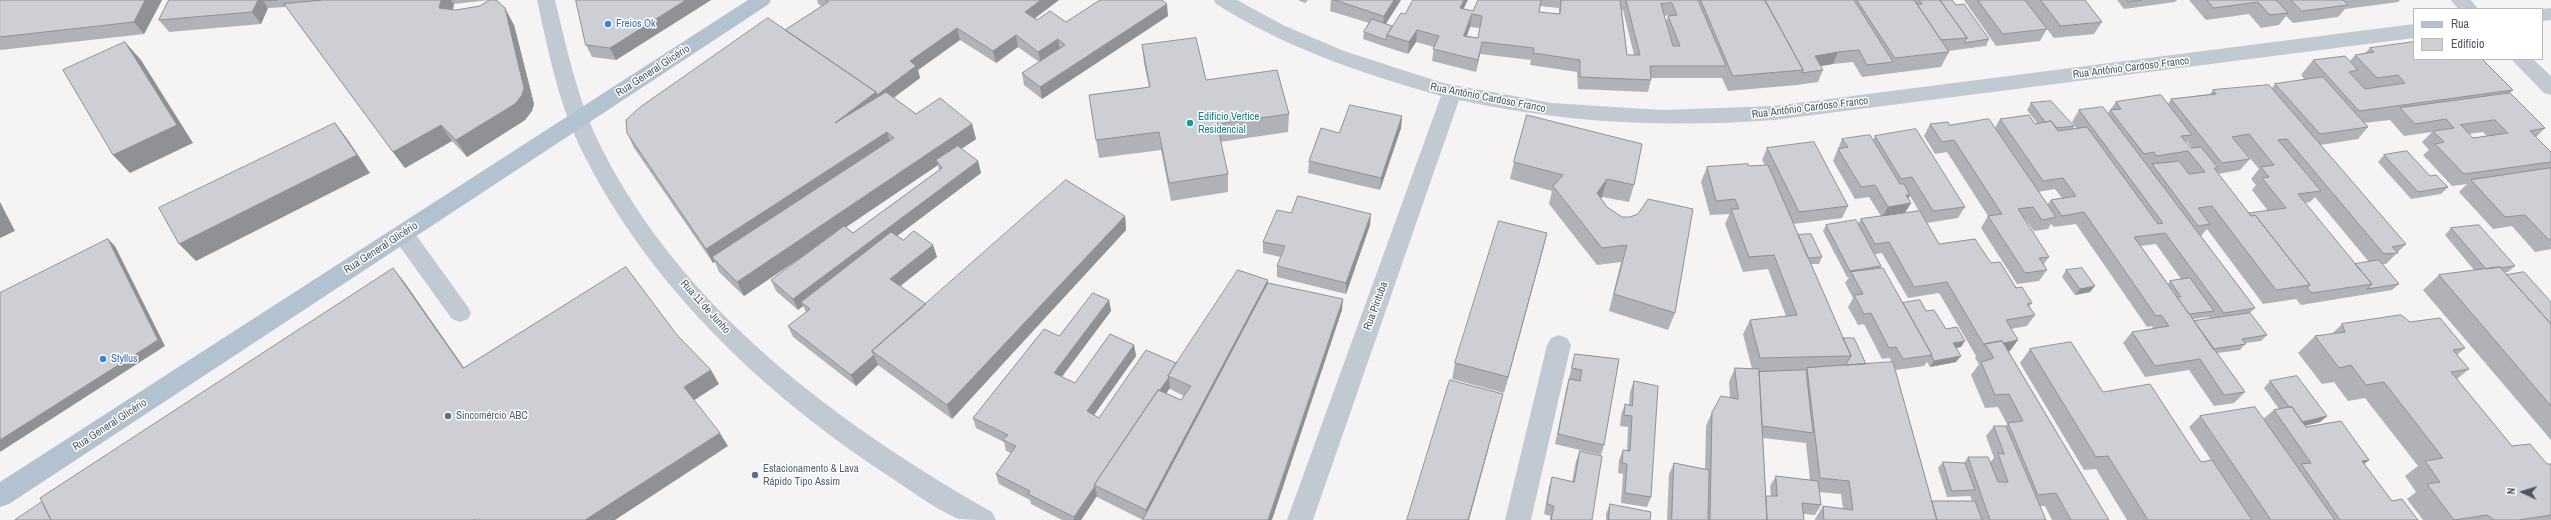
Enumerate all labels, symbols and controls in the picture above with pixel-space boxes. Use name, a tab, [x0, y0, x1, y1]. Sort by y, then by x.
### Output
legend	[2413, 8, 2543, 60]
text: Rua	[2451, 16, 2469, 32]
place label: Freios Ok	[616, 17, 656, 31]
marker: Freios Ok	[603, 19, 613, 29]
text: Edifício	[2451, 36, 2484, 52]
street label: Rua General Glicério	[614, 42, 692, 100]
street label: Rua Antônio Cardoso Franco	[2072, 54, 2190, 82]
street label: Rua Antônio Cardoso Franco	[1429, 80, 1547, 116]
street label: Rua Antônio Cardoso Franco	[1751, 94, 1869, 122]
place label: Edifício Vertice Residencial	[1198, 110, 1259, 136]
marker: Edifício Vertice Residencial	[1185, 118, 1195, 128]
street label: Rua General Glicério	[342, 219, 420, 277]
street label: Rua 11 de Junho	[677, 277, 733, 337]
street label: Rua Pirituba	[1361, 280, 1391, 332]
place label: Styllus	[111, 352, 138, 366]
marker: Styllus	[98, 354, 108, 364]
street label: Rua General Glicério	[71, 396, 149, 454]
place label: Sincomércio ABC	[456, 409, 528, 423]
marker: Sincomércio ABC	[443, 411, 453, 421]
place label: Estacionamento & Lava Rápido Tipo Assim	[763, 462, 859, 488]
marker: Estacionamento & Lava Rápido Tipo Assim	[750, 470, 760, 480]
north arrow	[2503, 472, 2543, 512]
text: N	[2504, 487, 2518, 495]

